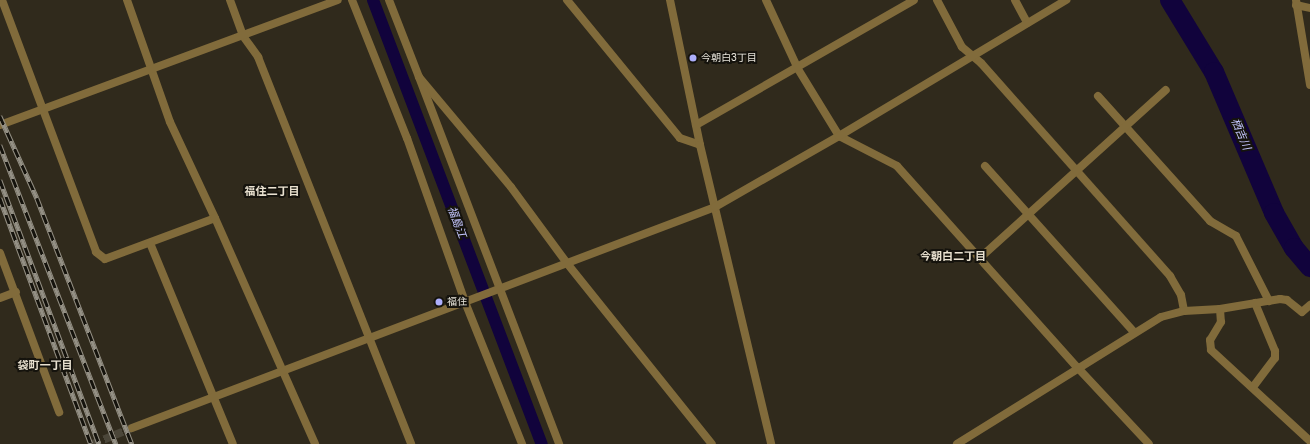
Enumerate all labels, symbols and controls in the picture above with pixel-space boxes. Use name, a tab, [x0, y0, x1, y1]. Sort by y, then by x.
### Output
place label: 今朝白3丁目	[701, 52, 757, 64]
marker: 今朝白3丁目	[688, 53, 698, 63]
water label: 栖吉川	[1228, 116, 1254, 152]
district label: 福住二丁目	[245, 184, 299, 198]
water label: 福島江	[445, 204, 469, 240]
district label: 今朝白二丁目	[920, 249, 986, 263]
place label: 福住	[447, 296, 467, 308]
marker: 福住	[434, 297, 444, 307]
district label: 袋町一丁目	[18, 358, 72, 372]

